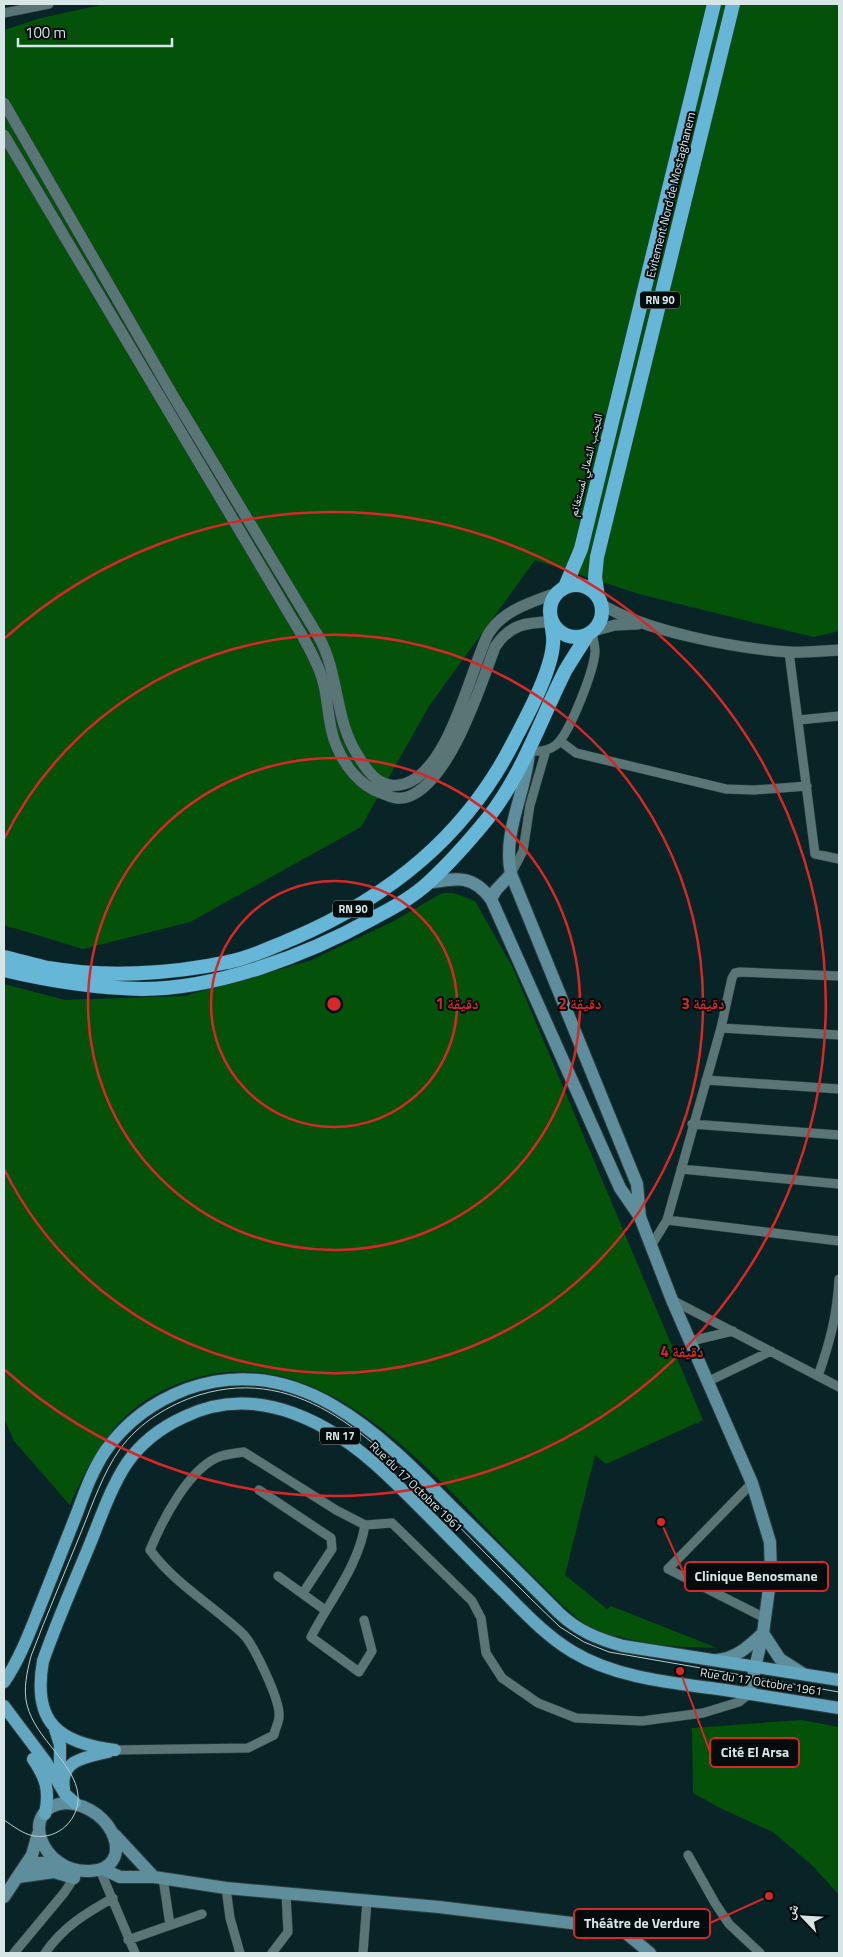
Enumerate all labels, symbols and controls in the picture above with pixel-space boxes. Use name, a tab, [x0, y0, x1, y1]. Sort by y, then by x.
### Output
scale bar	[18, 15, 171, 47]
text: 100 m	[25, 21, 66, 44]
street label: Evitement Nord de Mostaghanem	[641, 110, 700, 280]
road number: RN 90	[640, 292, 680, 308]
street label: التجنب الشمالي لمستغانم	[563, 411, 609, 519]
road number: RN 90	[333, 901, 373, 918]
text: 1 دقيقة	[435, 992, 479, 1015]
text: 2 دقيقة	[558, 992, 602, 1015]
text: 3 دقيقة	[681, 992, 725, 1015]
centre of rings	[325, 995, 343, 1013]
text: 4 دقيقة	[660, 1340, 704, 1363]
road number: RN 17	[320, 1428, 360, 1444]
street label: Rue du 17 Octobre 1961	[365, 1437, 467, 1536]
callout: Clinique Benosmane	[685, 1562, 828, 1591]
text: Clinique Benosmane	[694, 1565, 818, 1586]
street label: Rue du 17 Octobre 1961	[699, 1662, 824, 1701]
callout: Cité El Arsa	[710, 1738, 799, 1767]
text: Cité El Arsa	[721, 1741, 789, 1762]
north arrow	[778, 1892, 828, 1942]
text: ش	[778, 1900, 803, 1922]
callout: Théâtre de Verdure	[574, 1909, 710, 1938]
text: Théâtre de Verdure	[584, 1912, 700, 1933]

